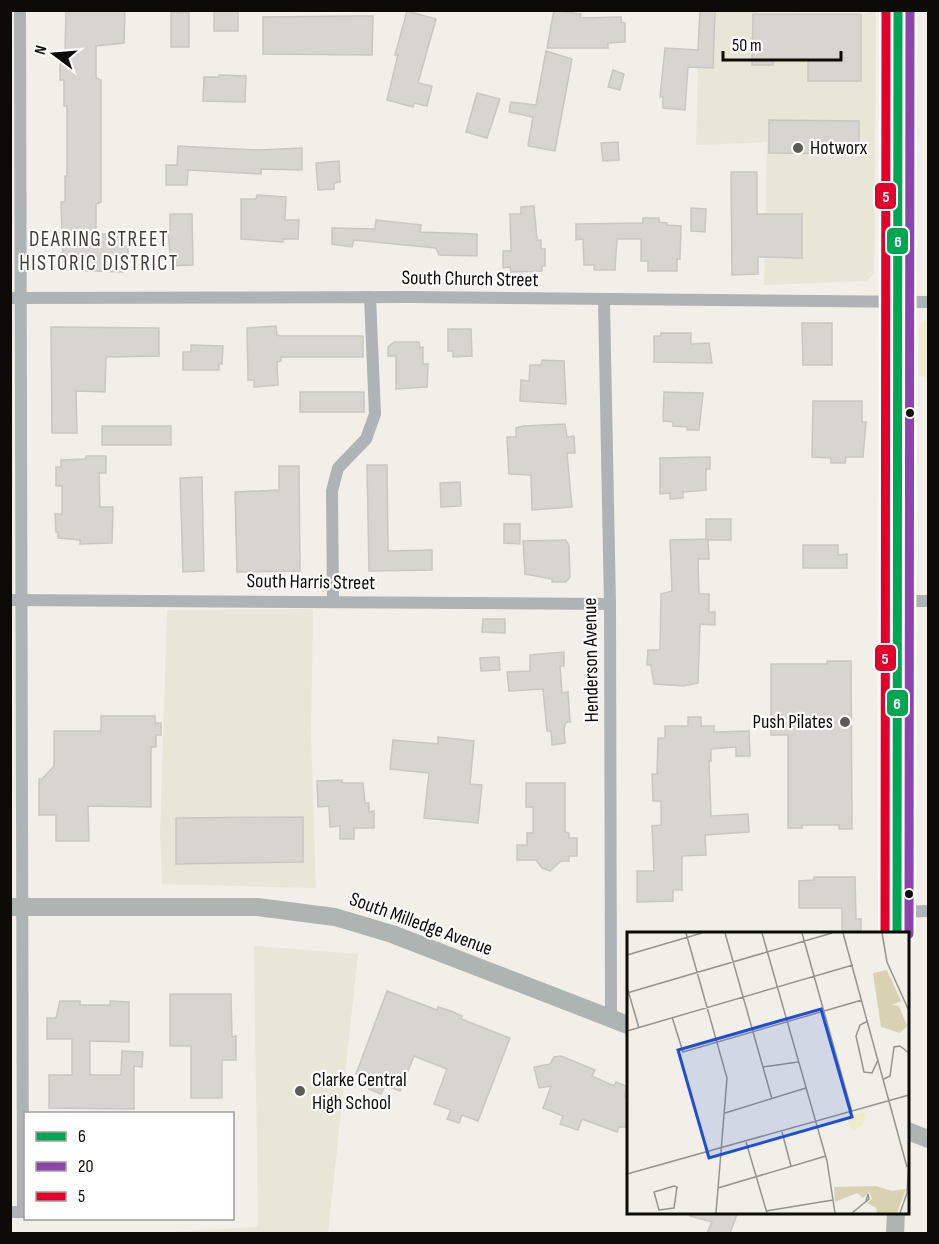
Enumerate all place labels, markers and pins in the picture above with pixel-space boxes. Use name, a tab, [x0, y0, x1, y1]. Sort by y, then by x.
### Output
place label: Hotworx	[810, 136, 868, 160]
marker: Hotworx	[791, 141, 805, 155]
unlabelled marker	[904, 407, 916, 419]
place label: Push Pilates	[753, 710, 833, 734]
marker: Push Pilates	[838, 715, 852, 729]
unlabelled marker	[903, 888, 915, 900]
place label: Clarke Central High School	[312, 1068, 407, 1115]
marker: Clarke Central High School	[293, 1084, 307, 1098]

